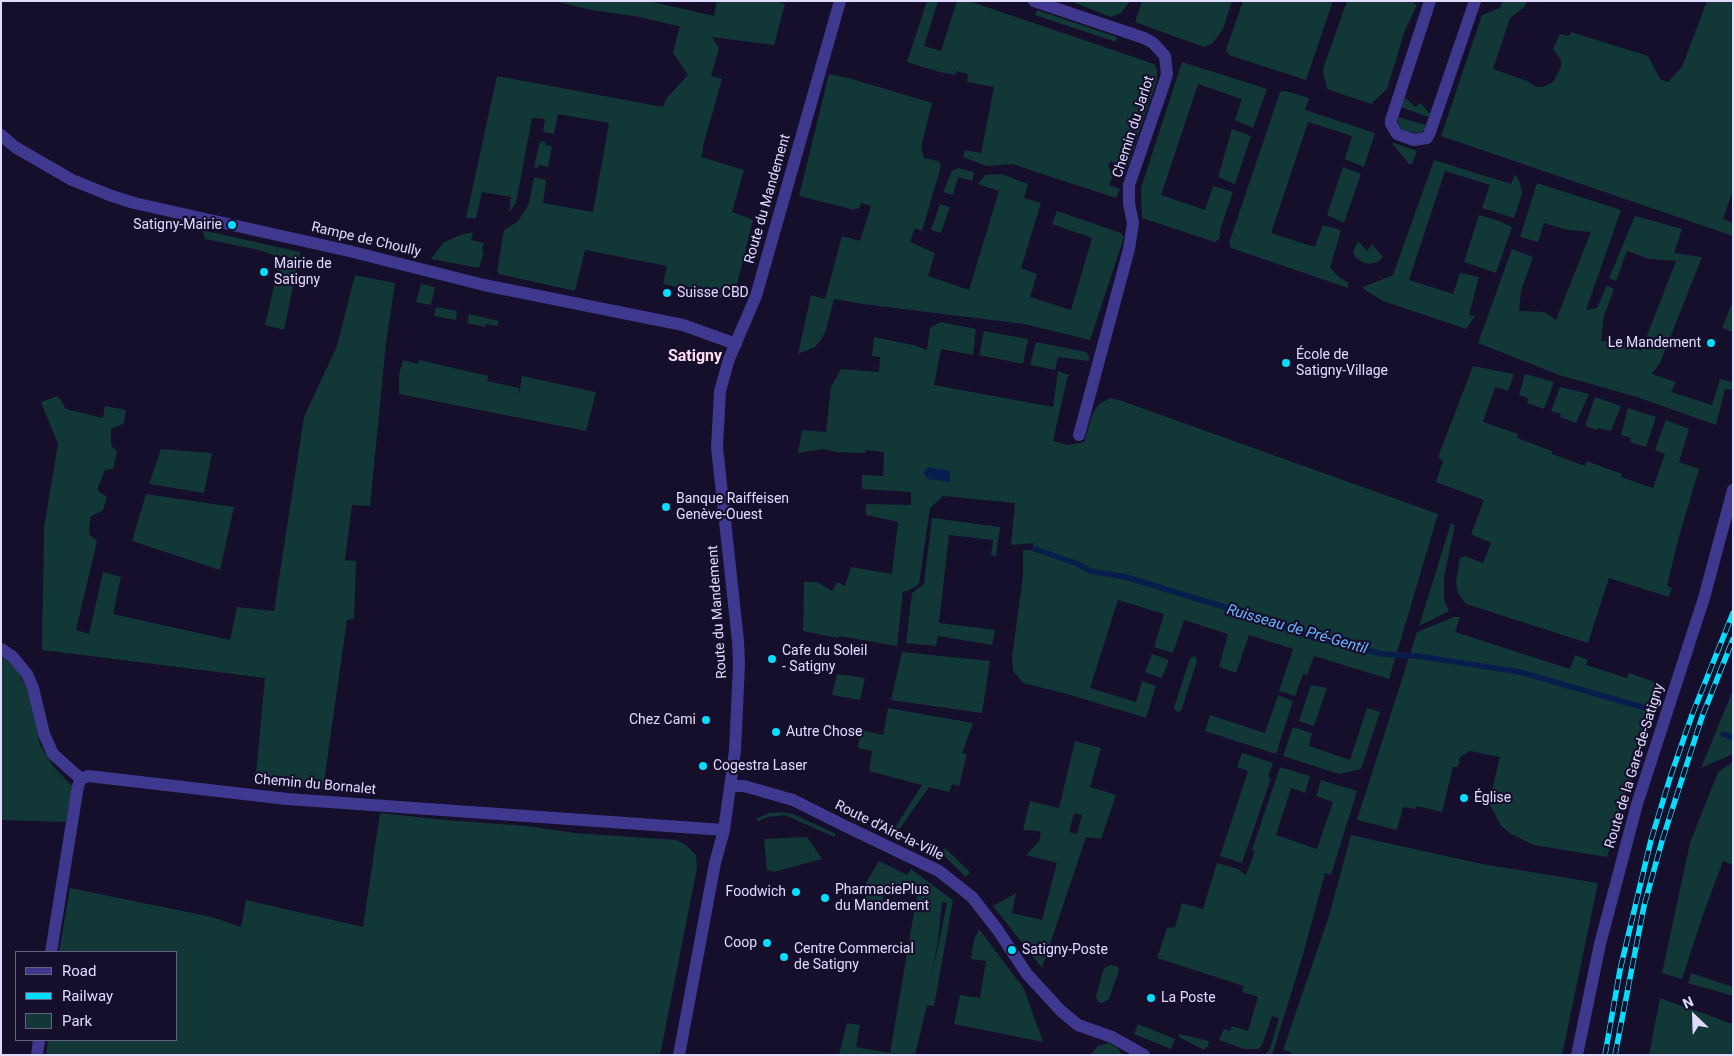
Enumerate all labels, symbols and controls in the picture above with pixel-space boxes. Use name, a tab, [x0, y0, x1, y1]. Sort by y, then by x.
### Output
street label: Chemin du Jarlot	[1110, 74, 1158, 180]
street label: Route du Mandement	[741, 132, 795, 266]
place label: Satigny-Mairie	[133, 217, 222, 233]
marker: Satigny-Mairie	[226, 219, 238, 231]
street label: Rampe de Choully	[310, 219, 422, 261]
place label: Mairie de Satigny	[274, 256, 332, 288]
marker: Mairie de Satigny	[258, 266, 270, 278]
place label: Suisse CBD	[677, 285, 749, 301]
marker: Suisse CBD	[661, 287, 673, 299]
place label: Le Mandement	[1608, 335, 1701, 351]
marker: Le Mandement	[1705, 337, 1717, 349]
district label: Satigny	[668, 347, 722, 367]
place label: École de Satigny-Village	[1296, 347, 1388, 380]
marker: École de Satigny-Village	[1280, 357, 1292, 369]
place label: Banque Raiffeisen Genève-Ouest	[676, 491, 789, 524]
marker: Banque Raiffeisen Genève-Ouest	[660, 501, 672, 513]
street label: Route du Mandement	[705, 545, 731, 679]
water label: Ruisseau de Pré-Gentil	[1225, 601, 1369, 659]
place label: Cafe du Soleil - Satigny	[782, 643, 867, 676]
marker: Cafe du Soleil - Satigny	[766, 653, 778, 665]
street label: Route de la Gare-de-Satigny	[1602, 682, 1668, 850]
place label: Chez Cami	[629, 712, 696, 728]
marker: Chez Cami	[700, 714, 712, 726]
place label: Autre Chose	[786, 724, 862, 740]
marker: Autre Chose	[770, 726, 782, 738]
place label: Cogestra Laser	[713, 758, 807, 774]
marker: Cogestra Laser	[697, 760, 709, 772]
street label: Chemin du Bornalet	[253, 771, 377, 799]
place label: Église	[1474, 790, 1511, 806]
marker: Église	[1458, 792, 1470, 804]
street label: Route d'Aire-la-Ville	[832, 797, 946, 865]
place label: PharmaciePlus du Mandement	[835, 882, 929, 914]
place label: Foodwich	[726, 884, 786, 900]
marker: Foodwich	[790, 886, 802, 898]
marker: PharmaciePlus du Mandement	[819, 892, 831, 904]
place label: Coop	[724, 935, 757, 951]
marker: Coop	[761, 937, 773, 949]
place label: Centre Commercial de Satigny	[794, 941, 914, 974]
place label: Satigny-Poste	[1022, 942, 1108, 958]
marker: Satigny-Poste	[1006, 944, 1018, 956]
legend	[15, 951, 178, 1041]
marker: Centre Commercial de Satigny	[778, 951, 790, 963]
text: Road	[62, 962, 96, 980]
text: Railway	[62, 987, 113, 1005]
place label: La Poste	[1161, 990, 1216, 1006]
north arrow	[1669, 991, 1719, 1041]
marker: La Poste	[1145, 992, 1157, 1004]
text: N	[1680, 993, 1696, 1012]
text: Park	[62, 1012, 92, 1030]

